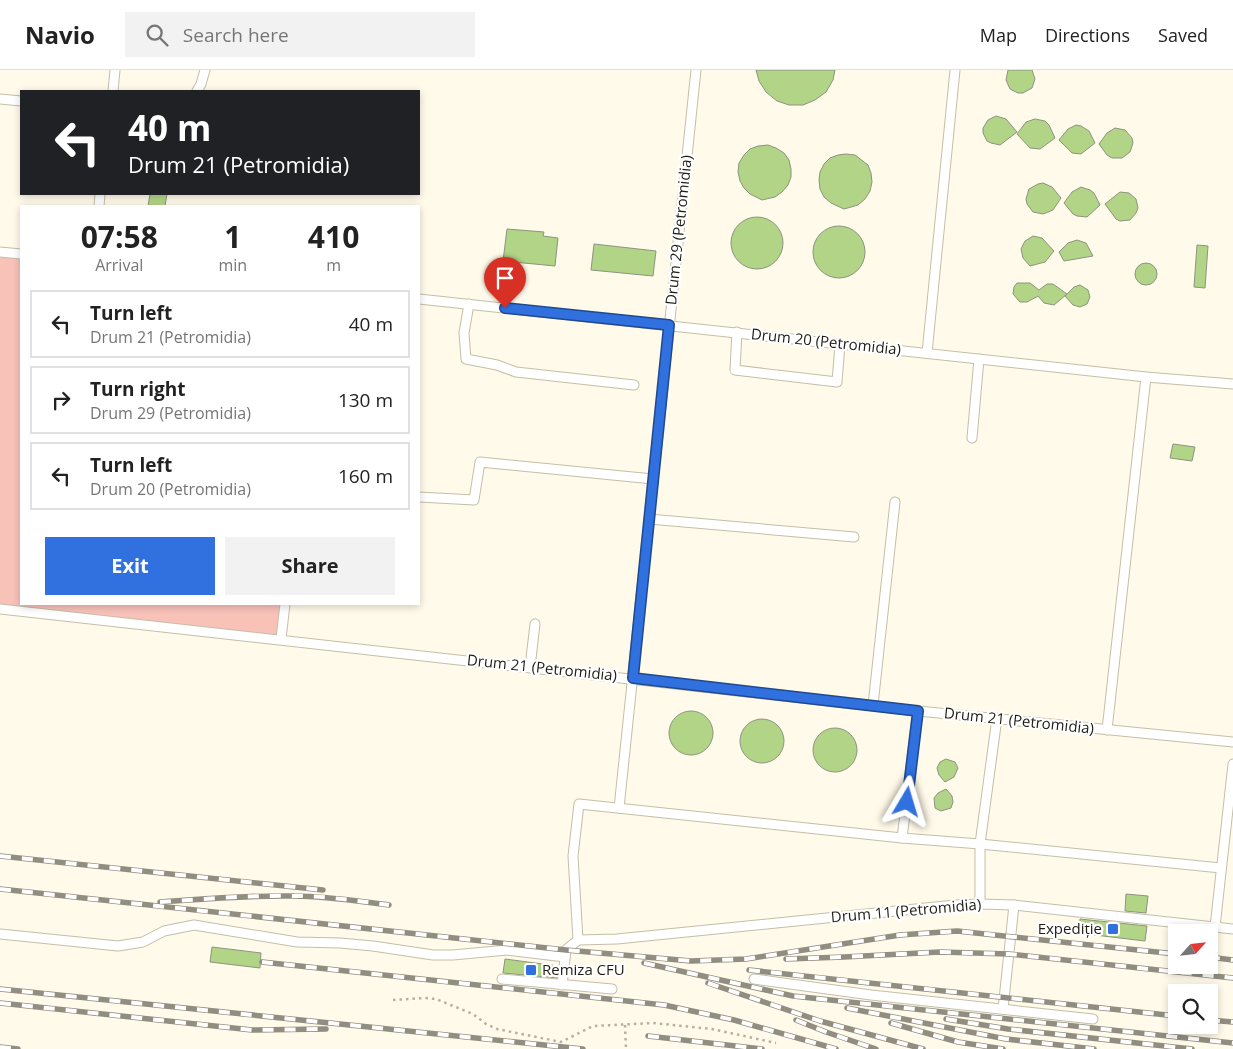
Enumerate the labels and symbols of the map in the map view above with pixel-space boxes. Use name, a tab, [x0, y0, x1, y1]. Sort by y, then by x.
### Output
street label: Drum 29 (Petromidia)	[660, 154, 696, 306]
pin	[484, 257, 526, 308]
street label: Drum 20 (Petromidia)	[750, 323, 902, 359]
street label: Drum 21 (Petromidia)	[466, 649, 618, 685]
street label: Drum 21 (Petromidia)	[943, 702, 1095, 738]
position arrow	[880, 775, 932, 827]
street label: Drum 11 (Petromidia)	[830, 893, 982, 927]
place label: Expediție	[1038, 918, 1102, 938]
marker: Expediție	[1106, 922, 1120, 936]
north arrow	[1168, 924, 1218, 974]
place label: Remiza CFU	[542, 959, 625, 979]
marker: Remiza CFU	[524, 963, 538, 977]

